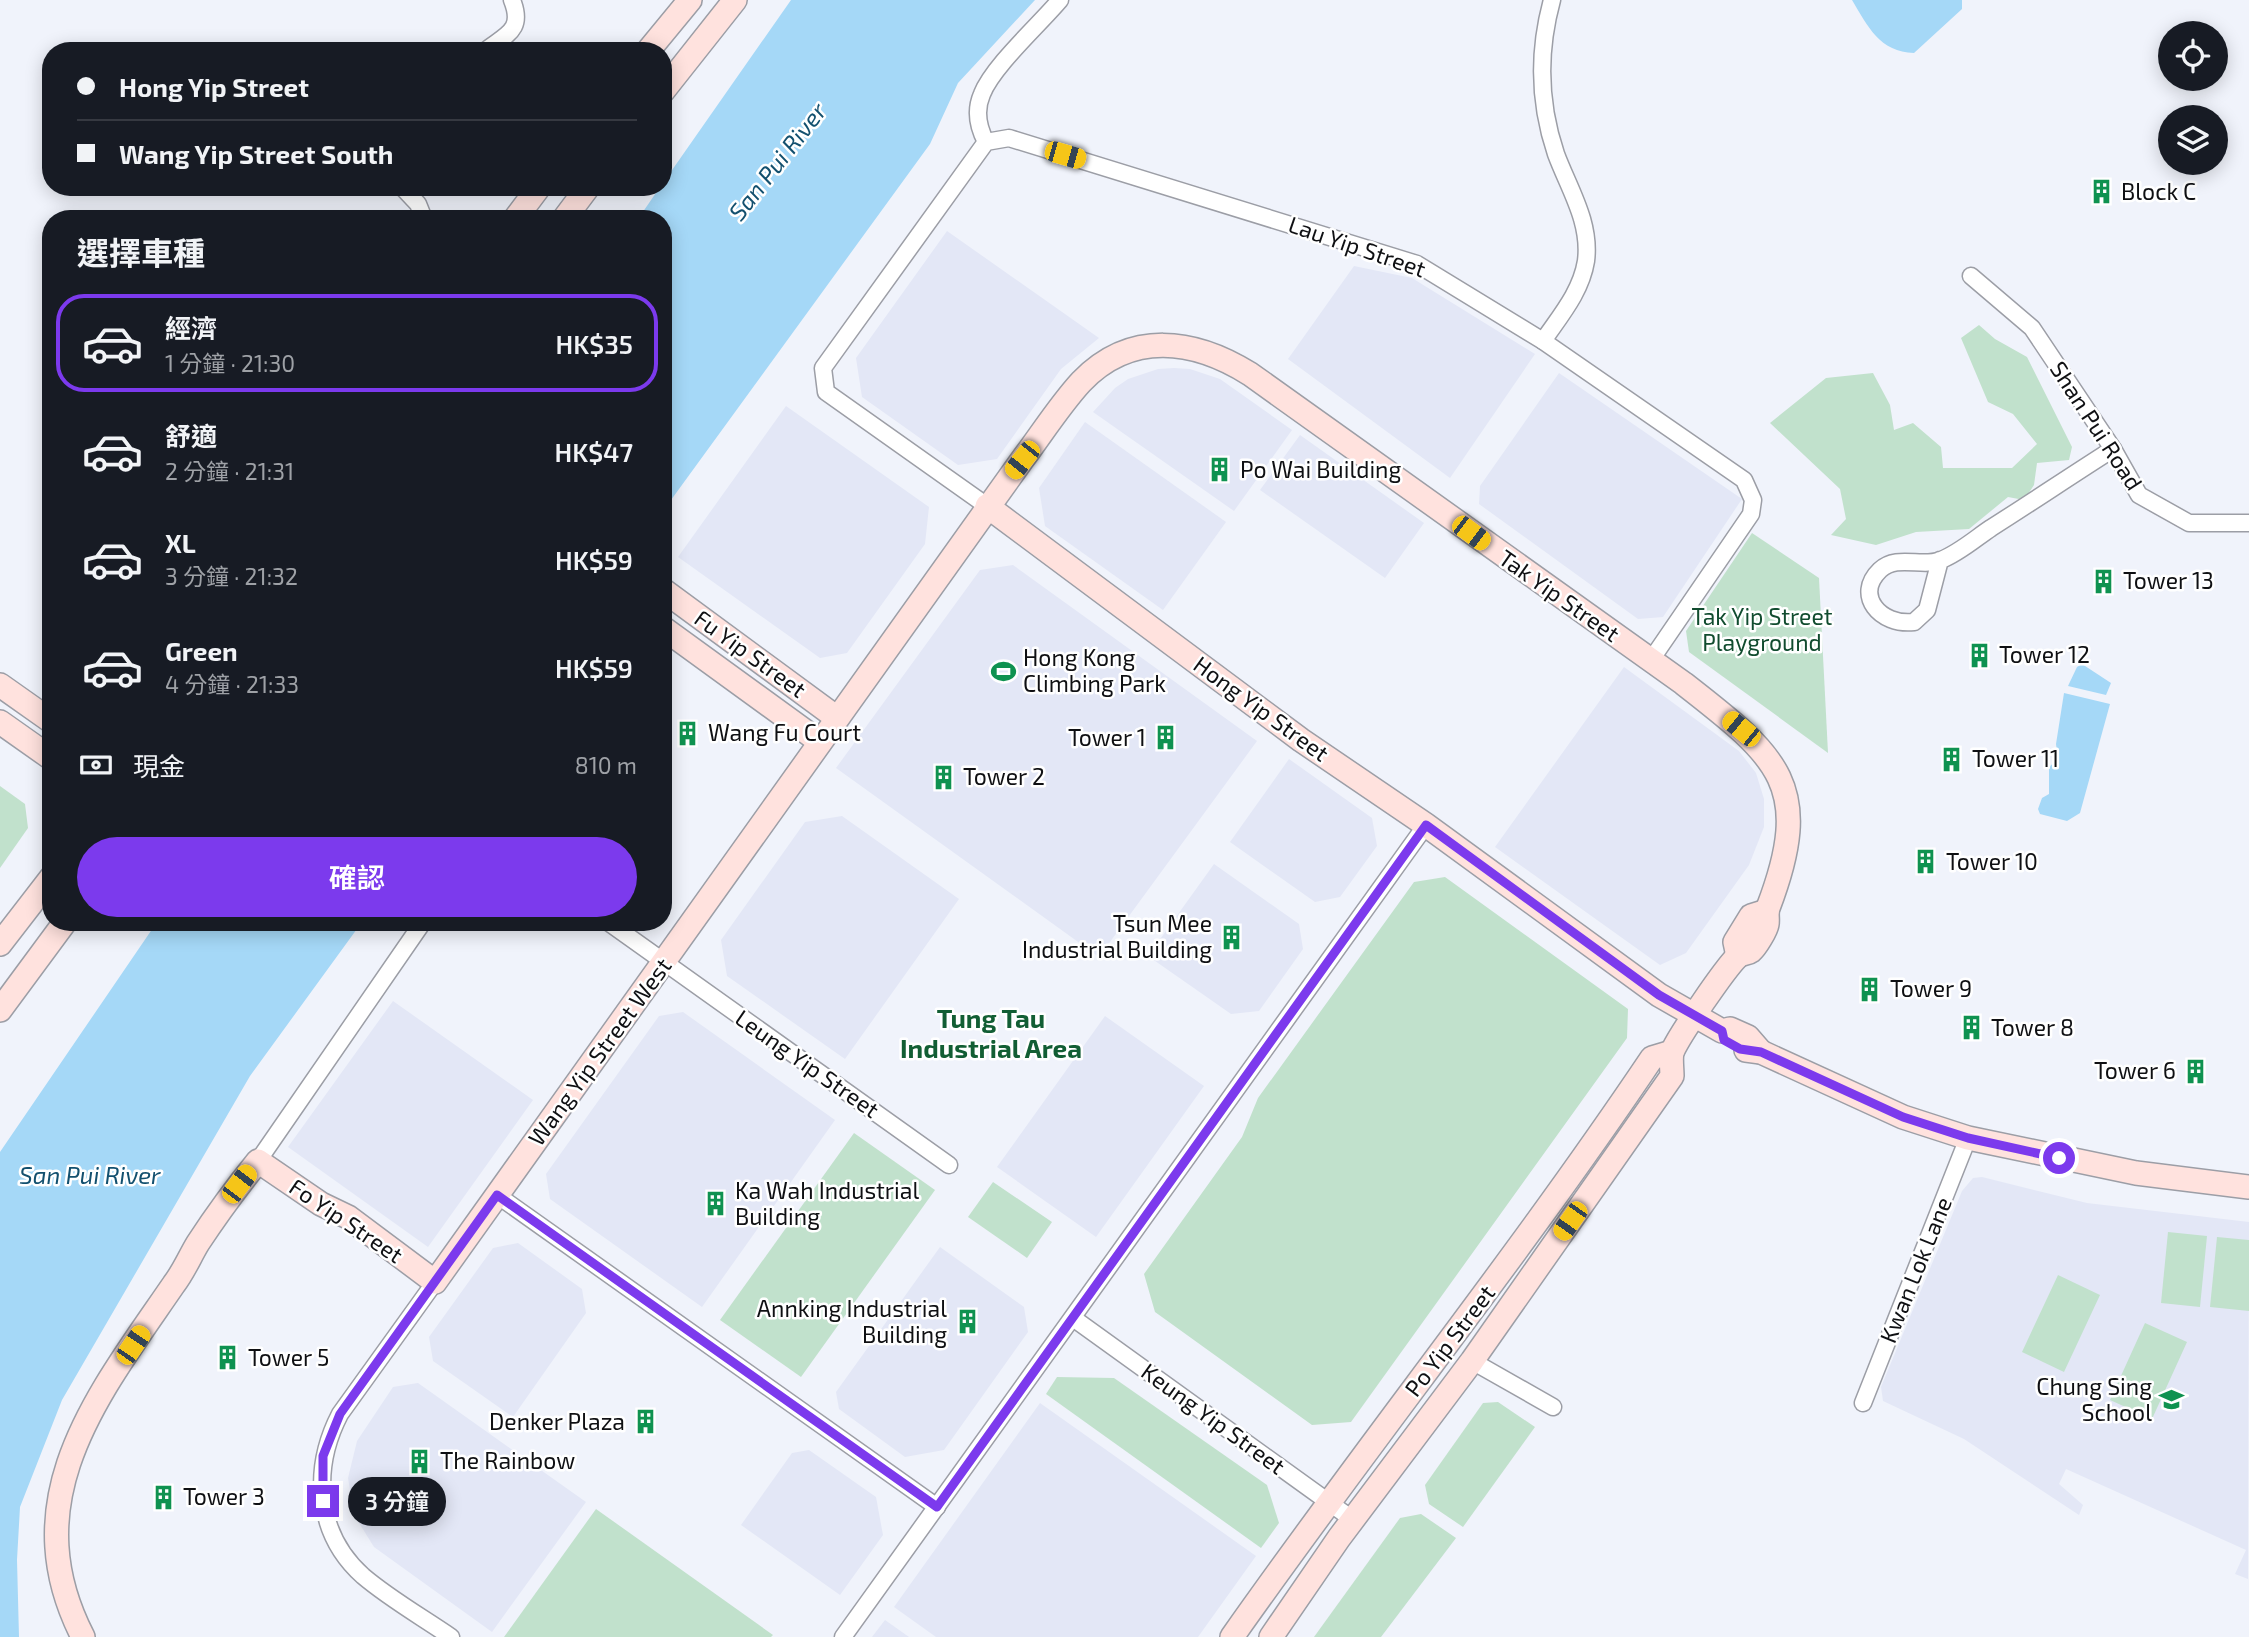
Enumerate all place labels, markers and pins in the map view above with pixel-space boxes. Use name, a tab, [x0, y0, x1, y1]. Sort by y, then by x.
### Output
place label: Block C	[2121, 177, 2196, 205]
building icon: Block C	[2087, 178, 2115, 206]
place label: Po Wai Building	[1240, 455, 1401, 483]
building icon: Po Wai Building	[1206, 456, 1234, 484]
place label: Tower 13	[2123, 566, 2214, 594]
building icon: Tower 13	[2089, 567, 2117, 595]
place label: Tower 12	[1999, 640, 2090, 668]
building icon: Tower 12	[1965, 641, 1993, 669]
place label: Hong Kong Climbing Park	[1023, 643, 1166, 697]
sports icon: Hong Kong Climbing Park	[989, 657, 1017, 685]
place label: Wang Fu Court	[708, 718, 861, 746]
building icon: Wang Fu Court	[674, 719, 702, 747]
place label: Tower 1	[1068, 723, 1146, 751]
building icon: Tower 1	[1152, 724, 1180, 752]
place label: Tower 11	[1972, 744, 2059, 772]
building icon: Tower 11	[1938, 745, 1966, 773]
place label: Tower 2	[963, 762, 1045, 790]
building icon: Tower 2	[929, 763, 957, 791]
place label: Tower 10	[1946, 847, 2038, 875]
building icon: Tower 10	[1912, 848, 1940, 876]
place label: Tsun Mee Industrial Building	[1022, 909, 1212, 963]
building icon: Tsun Mee Industrial Building	[1218, 923, 1246, 951]
place label: Tower 9	[1890, 974, 1972, 1002]
building icon: Tower 9	[1856, 975, 1884, 1003]
place label: Tower 8	[1991, 1013, 2074, 1041]
building icon: Tower 8	[1957, 1014, 1985, 1042]
place label: Tower 6	[2094, 1056, 2176, 1084]
building icon: Tower 6	[2182, 1057, 2210, 1085]
place label: Ka Wah Industrial Building	[735, 1176, 919, 1230]
building icon: Ka Wah Industrial Building	[701, 1190, 729, 1218]
place label: Annking Industrial Building	[757, 1294, 947, 1348]
building icon: Annking Industrial Building	[953, 1308, 981, 1336]
place label: Tower 5	[248, 1343, 329, 1371]
building icon: Tower 5	[214, 1344, 242, 1372]
place label: Chung Sing School	[2036, 1372, 2152, 1426]
school or university icon: Chung Sing School	[2158, 1386, 2186, 1414]
place label: Denker Plaza	[489, 1407, 625, 1435]
building icon: Denker Plaza	[631, 1408, 659, 1436]
place label: The Rainbow	[440, 1446, 575, 1474]
building icon: The Rainbow	[406, 1447, 434, 1475]
place label: Tower 3	[183, 1482, 265, 1510]
building icon: Tower 3	[149, 1483, 177, 1511]

